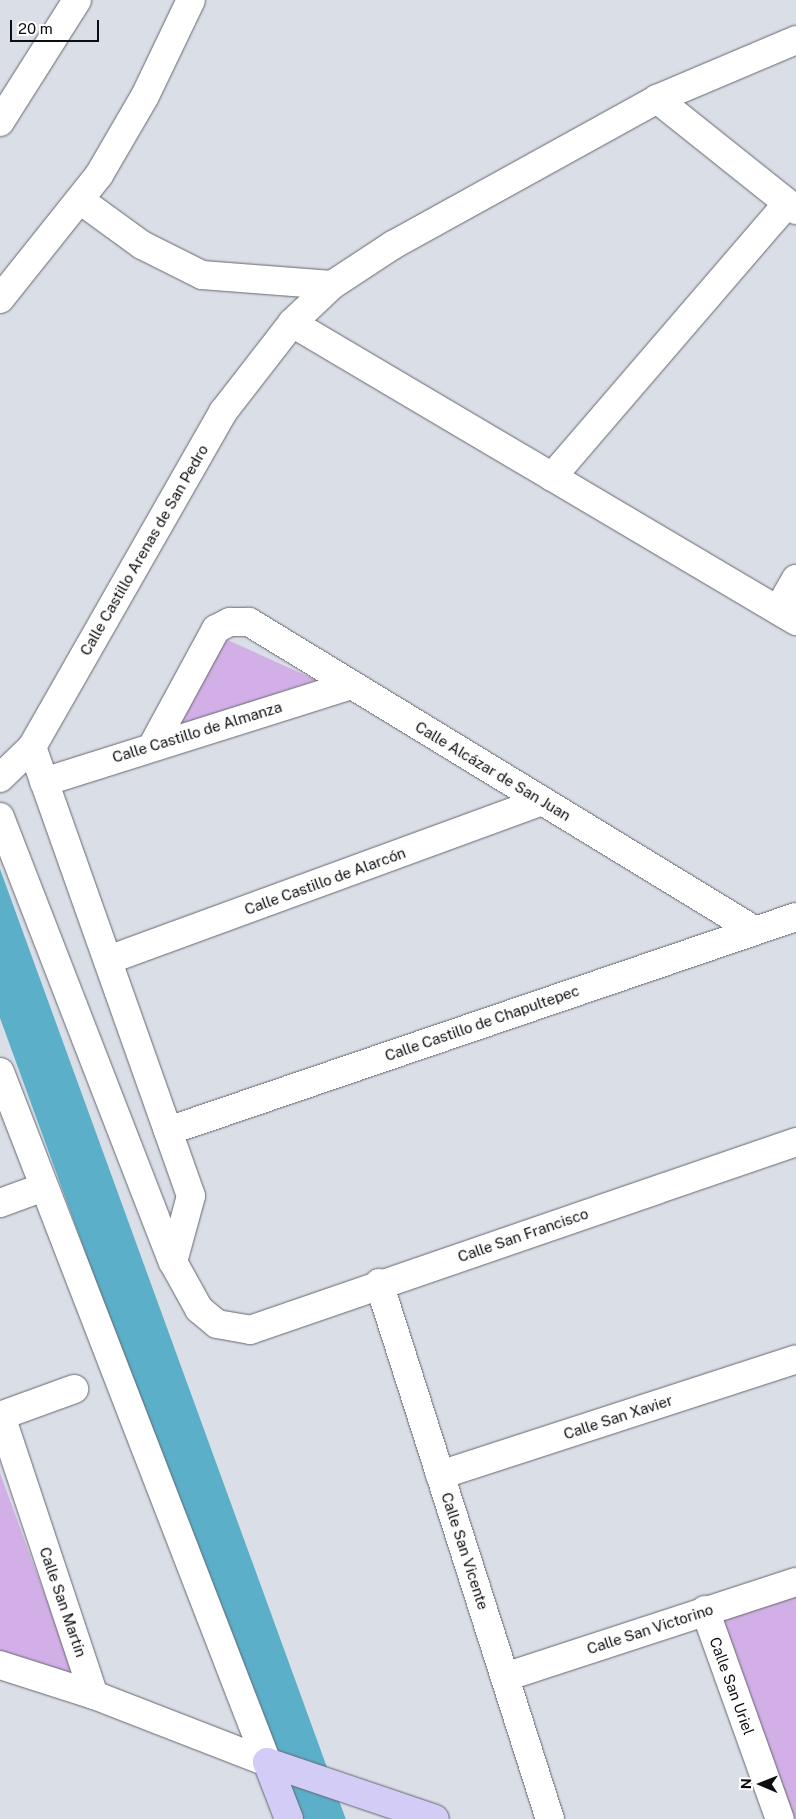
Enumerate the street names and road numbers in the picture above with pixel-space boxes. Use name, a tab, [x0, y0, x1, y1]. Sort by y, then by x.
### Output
street label: Calle Castillo Arenas de San Pedro	[76, 441, 212, 659]
street label: Calle Castillo de Almanza	[110, 698, 284, 766]
street label: Calle Alcázar de San Juan	[412, 717, 574, 825]
street label: Calle Castillo de Alarcón	[242, 843, 408, 919]
street label: Calle Castillo de Chapultepec	[382, 981, 582, 1065]
street label: Calle San Francisco	[455, 1204, 591, 1266]
street label: Calle San Xavier	[561, 1391, 675, 1443]
street label: Calle San Vicente	[437, 1490, 493, 1612]
street label: Calle San Martín	[36, 1545, 90, 1659]
street label: Calle San Victorino	[584, 1600, 716, 1658]
street label: Calle San Uriel	[706, 1635, 758, 1737]

